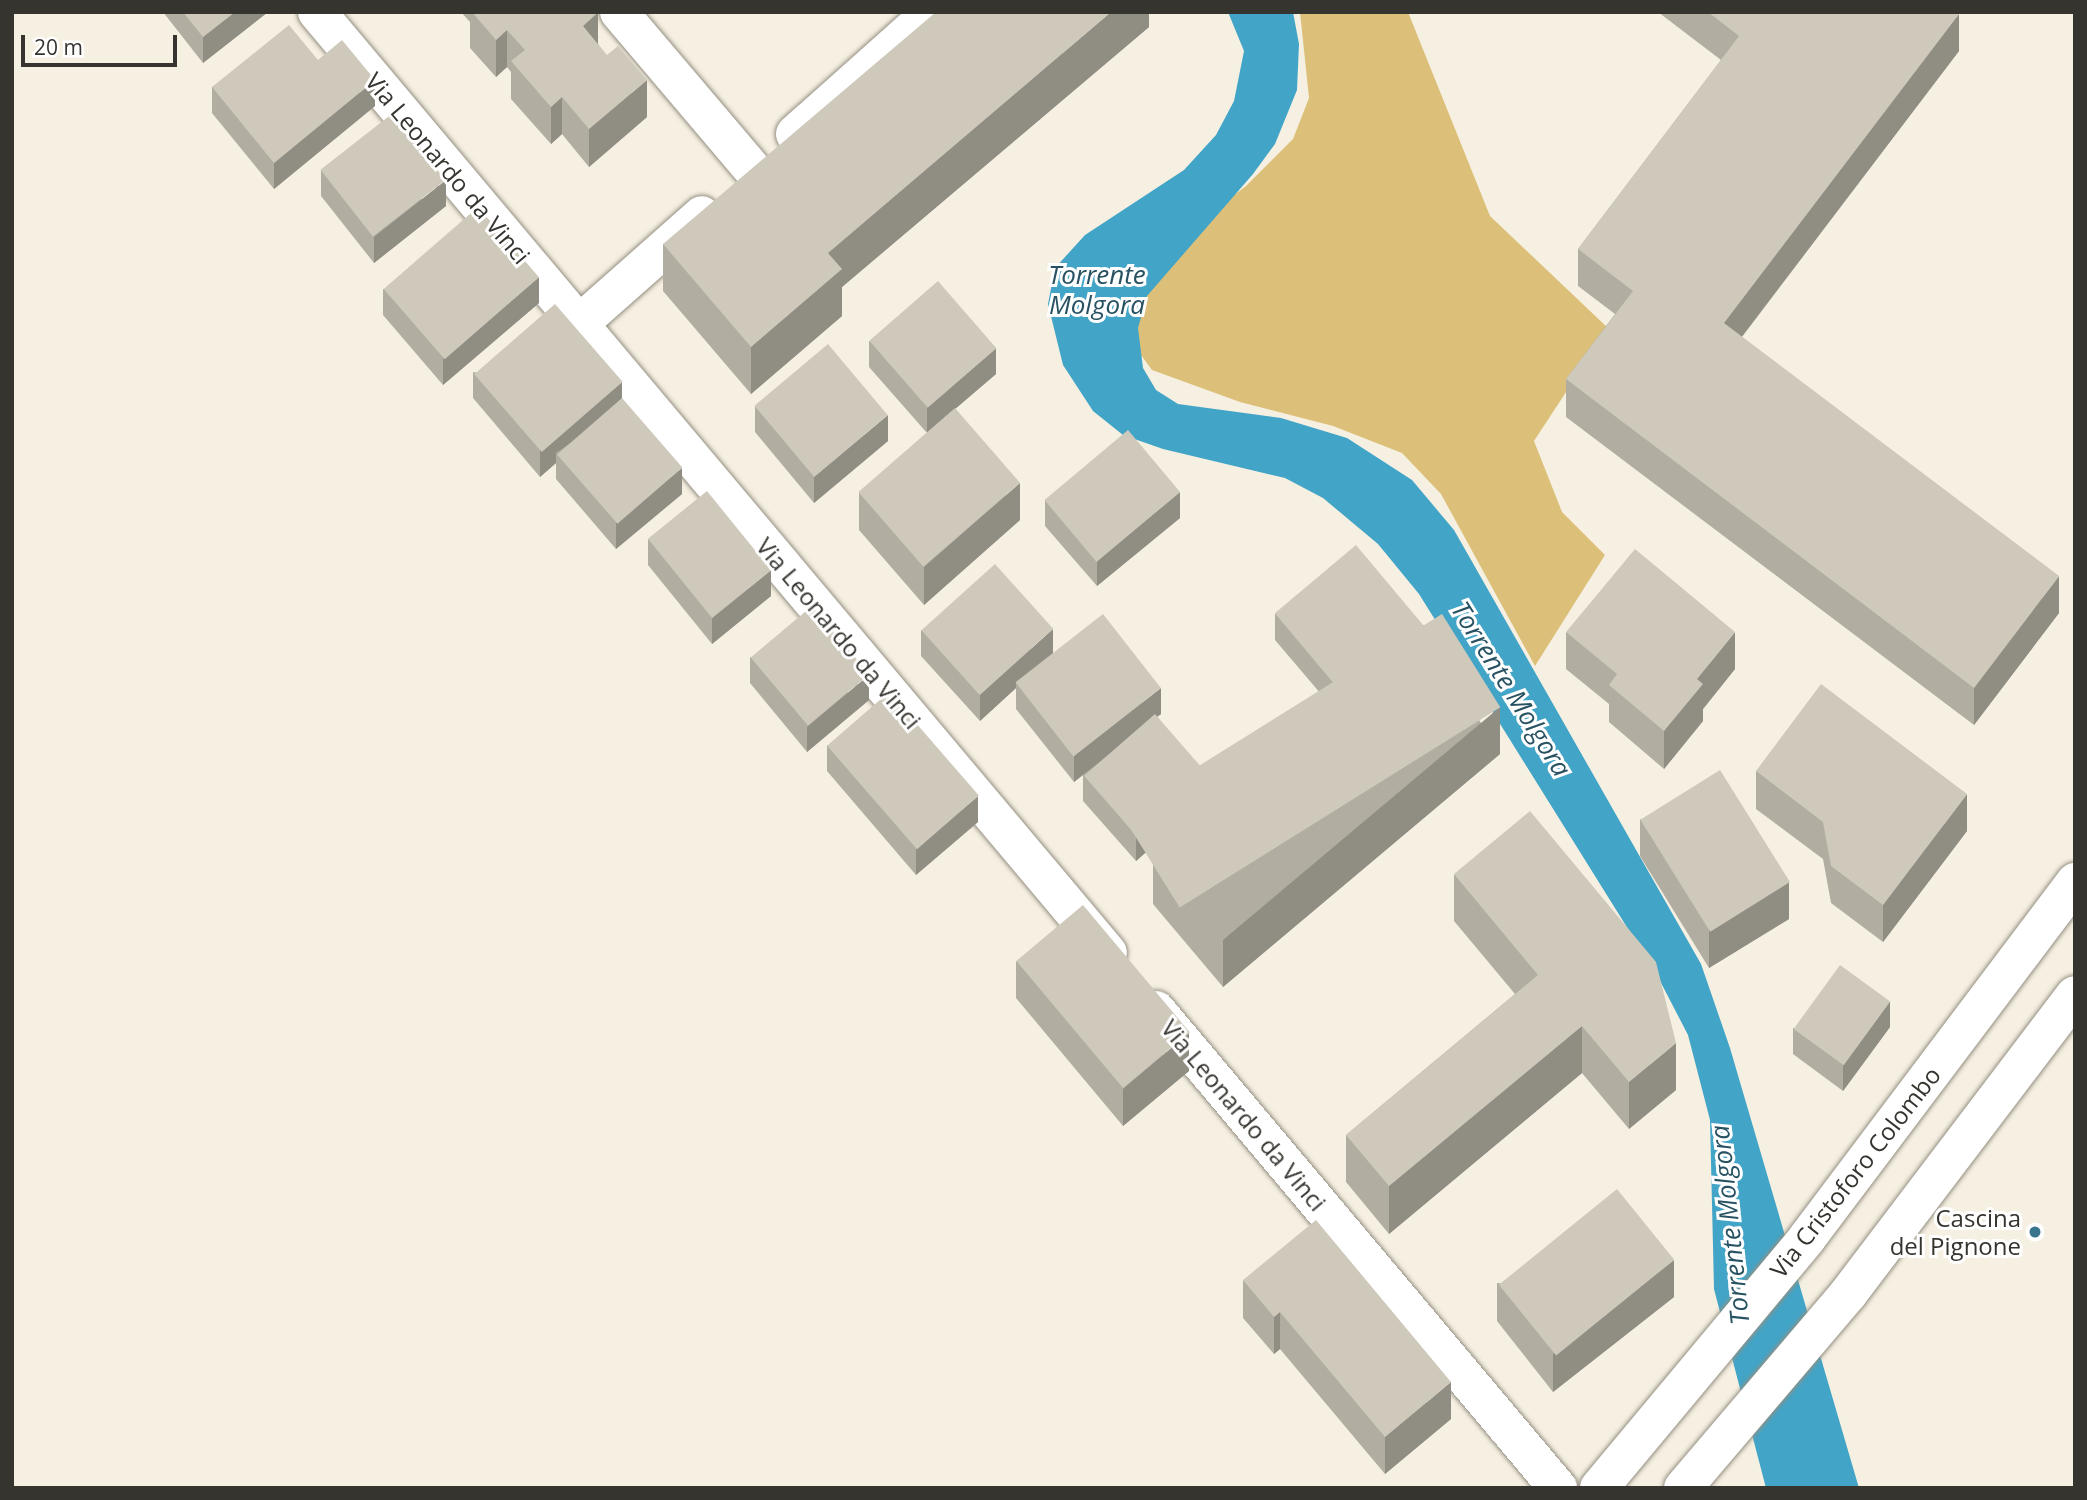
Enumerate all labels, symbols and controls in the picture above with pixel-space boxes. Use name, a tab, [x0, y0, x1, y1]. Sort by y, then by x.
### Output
scale bar	[24, 21, 180, 65]
text: 20 m	[34, 33, 83, 61]
street label: Via Leonardo da Vinci	[360, 67, 536, 269]
water label: Torrente Molgora	[1048, 259, 1146, 320]
street label: Via Leonardo da Vinci	[751, 532, 927, 734]
water label: Torrente Molgora	[1445, 596, 1577, 782]
street label: Via Leonardo da Vinci	[1156, 1014, 1332, 1216]
street label: Via Cristoforo Colombo	[1764, 1061, 1946, 1283]
water label: Torrente Molgora	[1704, 1124, 1756, 1326]
place label: Cascina del Pignone	[1890, 1204, 2021, 1260]
marker: Cascina del Pignone	[2027, 1224, 2043, 1240]

